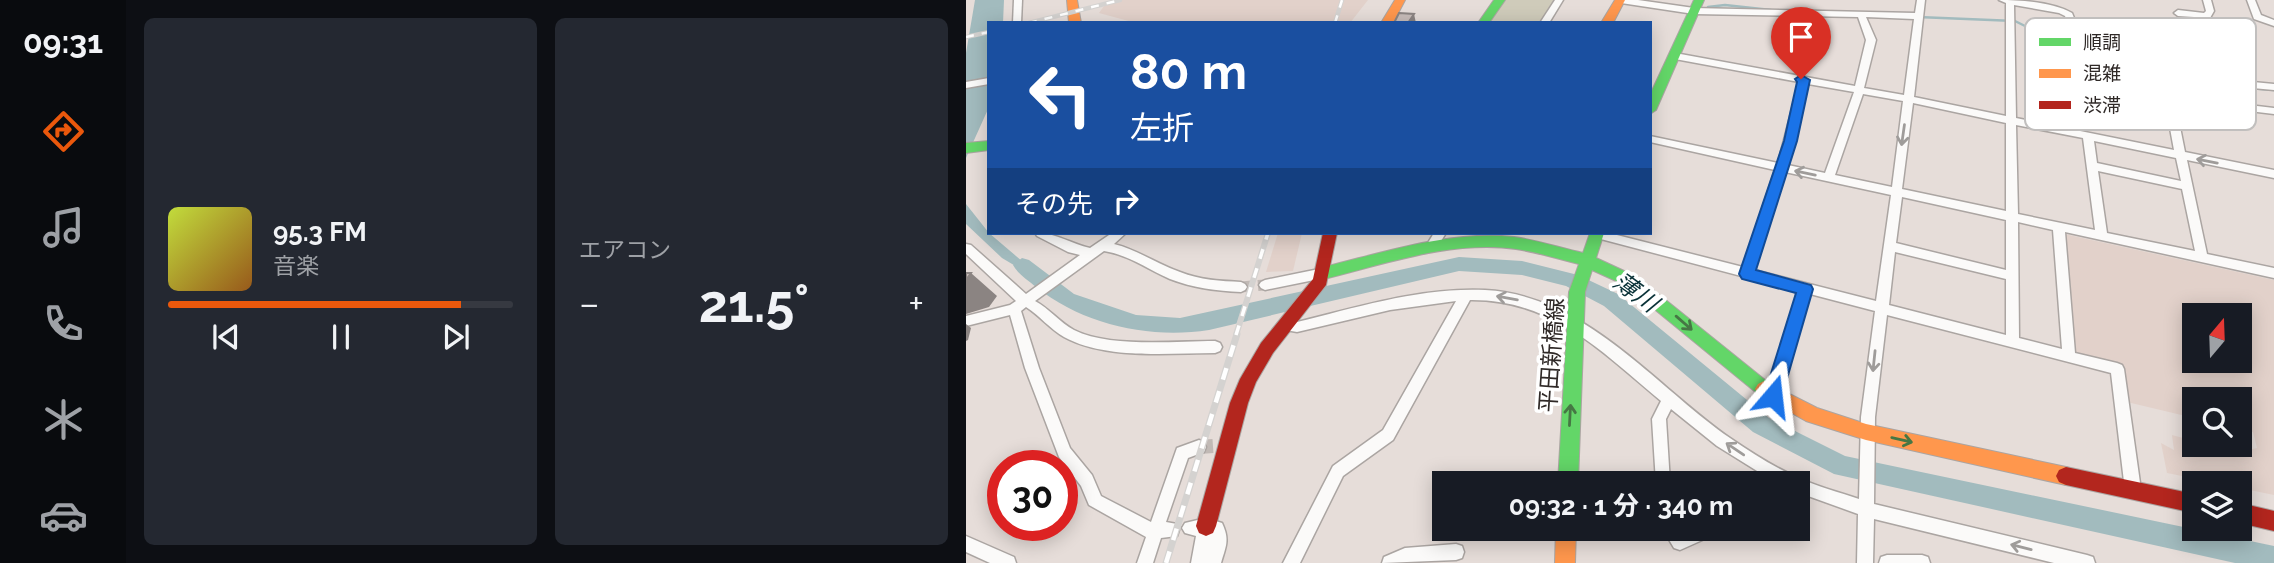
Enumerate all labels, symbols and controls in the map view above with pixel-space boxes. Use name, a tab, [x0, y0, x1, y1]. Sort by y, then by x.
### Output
pin	[1771, 7, 1831, 79]
icon: arrive	[1782, 18, 1820, 56]
legend	[2025, 18, 2256, 130]
text: 09:31	[23, 23, 103, 60]
text: 順調	[2083, 31, 2121, 53]
text: 80 m	[1130, 43, 1247, 100]
icon: left	[1015, 49, 1106, 140]
text: 混雑	[2083, 62, 2121, 84]
text: 渋滞	[2083, 94, 2121, 116]
icon: directions	[39, 107, 88, 156]
text: 左折	[1130, 109, 1194, 146]
one-way arrow	[1896, 123, 1909, 146]
one-way arrow	[2196, 154, 2219, 167]
one-way arrow	[1794, 165, 1817, 179]
icon: right	[1107, 182, 1145, 220]
text: その先	[1015, 189, 1093, 219]
icon: music	[39, 203, 88, 252]
text: 95.3 FM	[273, 217, 367, 247]
text: エアコン	[579, 236, 671, 263]
text: 音楽	[273, 252, 319, 279]
water label: 薄川	[1608, 266, 1666, 320]
text: 21.5°	[699, 273, 809, 334]
text: −	[579, 281, 599, 326]
text: +	[908, 281, 924, 326]
one-way arrow	[1496, 291, 1519, 304]
street label: 平田新橋線	[1534, 297, 1568, 413]
icon: phone	[39, 299, 88, 348]
north arrow	[2182, 303, 2252, 373]
map controls	[2182, 303, 2252, 541]
one-way arrow	[1675, 315, 1693, 331]
icon: previous	[207, 318, 245, 356]
icon: pause	[322, 318, 360, 356]
icon: next	[437, 318, 475, 356]
one-way arrow	[1868, 349, 1881, 371]
position arrow	[1736, 359, 1810, 433]
button: search	[2182, 387, 2252, 457]
icon: climate	[39, 395, 88, 444]
one-way arrow	[1563, 404, 1576, 427]
one-way arrow	[1890, 433, 1913, 447]
one-way arrow	[1725, 441, 1745, 455]
speed limit sign: 30	[987, 450, 1078, 541]
button: layers	[2182, 471, 2252, 541]
icon: car	[39, 491, 88, 540]
text: 09:32 · 1 分 · 340 m	[1509, 491, 1733, 521]
one-way arrow	[2010, 540, 2033, 553]

